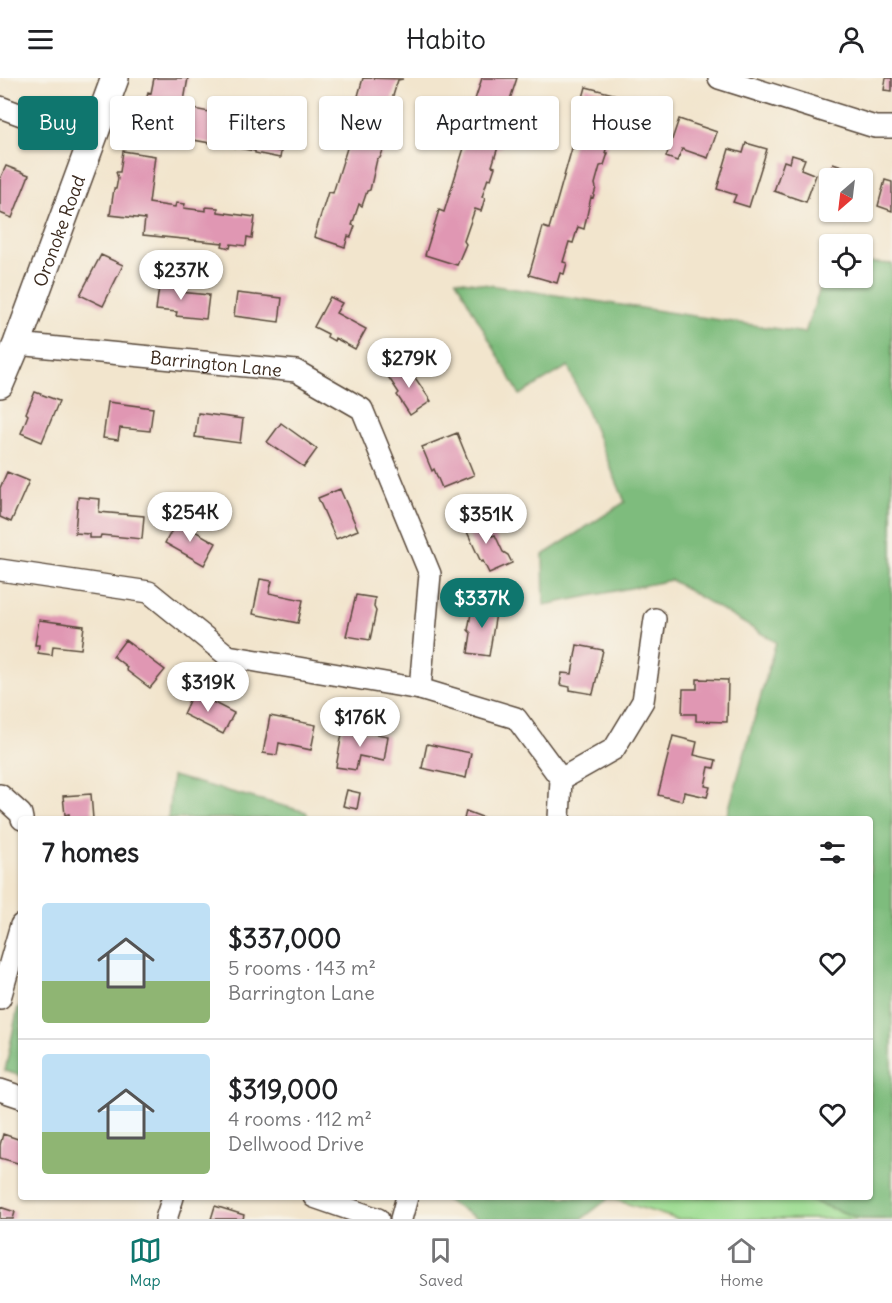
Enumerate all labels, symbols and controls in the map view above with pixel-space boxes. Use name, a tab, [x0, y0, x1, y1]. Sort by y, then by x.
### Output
text: Habito	[406, 22, 486, 56]
icon: menu	[24, 23, 57, 56]
icon: person	[835, 23, 868, 56]
chip: Buy	[18, 96, 98, 150]
chip: Rent	[110, 96, 195, 150]
chip: Filters	[207, 96, 307, 150]
chip: New	[319, 96, 403, 150]
chip: Apartment	[415, 96, 559, 150]
chip: House	[571, 96, 673, 150]
north arrow	[819, 168, 873, 222]
map controls	[819, 168, 873, 288]
street label: Oronoke Road	[28, 172, 90, 290]
button: locate	[819, 234, 873, 288]
pin: $237K	[139, 250, 223, 301]
text: $237K	[153, 257, 209, 282]
pin: $279K	[367, 338, 451, 389]
street label: Barrington Lane	[149, 345, 283, 381]
text: $279K	[381, 345, 437, 370]
pin: $254K	[148, 492, 232, 543]
pin: $351K	[444, 494, 528, 545]
text: $254K	[161, 499, 219, 524]
text: $351K	[459, 501, 513, 526]
pin: $337K	[440, 578, 524, 629]
text: $337K	[454, 585, 510, 610]
pin: $319K	[166, 662, 250, 713]
text: $319K	[181, 669, 235, 694]
pin: $176K	[318, 697, 402, 748]
text: $176K	[334, 704, 386, 729]
text: 7 homes	[42, 836, 139, 869]
icon: filters	[816, 836, 849, 869]
text: $337,000	[228, 922, 341, 955]
icon: home	[90, 927, 162, 999]
icon: heart	[816, 947, 849, 980]
text: 5 rooms · 143 m²	[228, 955, 376, 980]
text: Barrington Lane	[228, 980, 375, 1005]
text: $319,000	[228, 1073, 338, 1106]
icon: home	[90, 1078, 162, 1150]
icon: heart	[816, 1098, 849, 1131]
text: 4 rooms · 112 m²	[228, 1106, 372, 1131]
text: Dellwood Drive	[228, 1131, 364, 1156]
tab: Map	[129, 1234, 162, 1290]
tab: Saved	[419, 1234, 463, 1290]
tab: Home	[720, 1234, 763, 1290]

